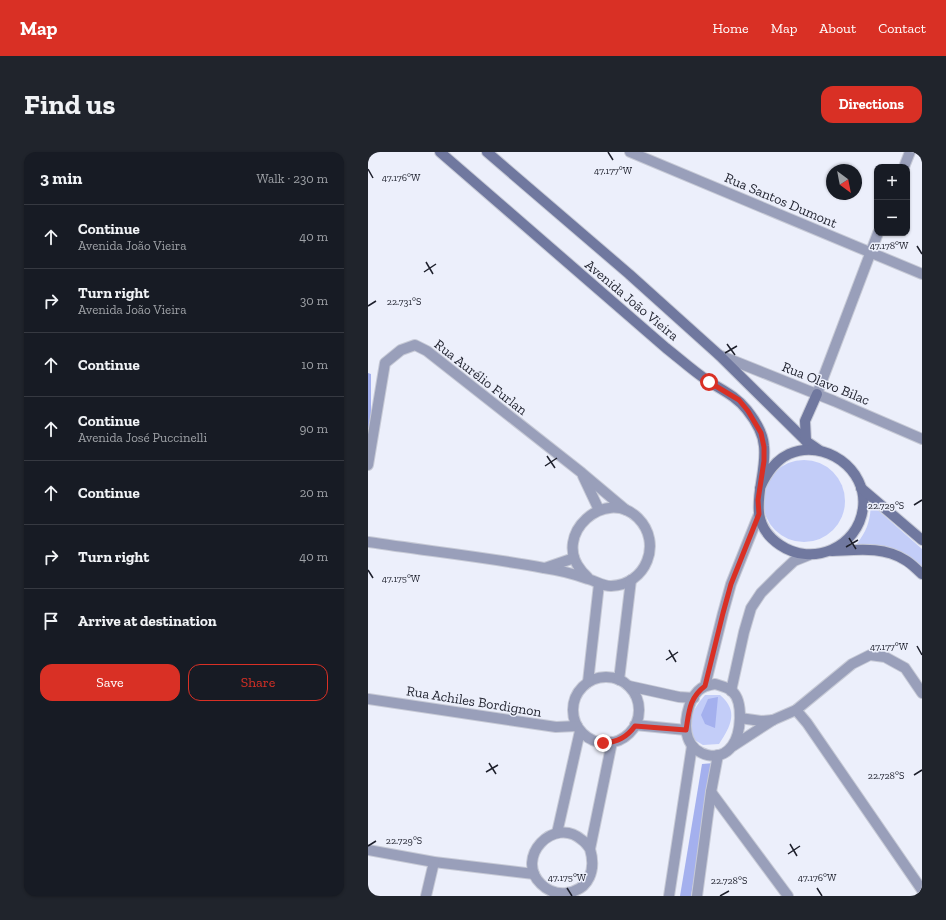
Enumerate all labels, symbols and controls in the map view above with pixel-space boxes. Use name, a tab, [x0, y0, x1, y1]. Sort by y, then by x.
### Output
text: Map	[20, 17, 57, 40]
text: Home	[713, 20, 749, 37]
text: Map	[771, 20, 797, 37]
text: About	[819, 20, 856, 37]
text: Contact	[878, 20, 926, 37]
button: Directions	[821, 86, 922, 123]
text: Find us	[24, 88, 115, 121]
north arrow	[826, 164, 862, 200]
map controls	[874, 164, 910, 236]
button: +	[874, 164, 910, 200]
text: 47.177°W	[594, 165, 633, 177]
text: 3 min	[40, 168, 82, 188]
street label: Rua Santos Dumont	[722, 169, 840, 232]
text: Walk · 230 m	[256, 171, 328, 186]
text: 47.176°W	[382, 172, 421, 184]
button: −	[874, 200, 910, 236]
text: Continue	[78, 220, 140, 238]
icon: ahead	[40, 226, 62, 248]
text: 40 m	[299, 229, 328, 244]
text: Avenida João Vieira	[78, 238, 187, 253]
text: 47.178°W	[870, 240, 909, 252]
street label: Avenida João Vieira	[581, 256, 682, 345]
text: Turn right	[78, 284, 149, 302]
icon: right	[40, 290, 62, 312]
text: 30 m	[300, 293, 328, 308]
text: 22.731°S	[387, 296, 421, 308]
text: Avenida João Vieira	[78, 302, 187, 317]
street label: Rua Aurélio Furlan	[431, 336, 530, 419]
icon: ahead	[40, 354, 62, 376]
text: Continue	[78, 356, 140, 374]
text: 10 m	[301, 357, 328, 372]
street label: Rua Olavo Bilac	[779, 358, 872, 409]
route start	[700, 373, 718, 391]
text: Continue	[78, 412, 140, 430]
icon: ahead	[40, 418, 62, 440]
text: 90 m	[299, 421, 328, 436]
text: Avenida José Puccinelli	[78, 430, 207, 445]
icon: ahead	[40, 482, 62, 504]
text: Continue	[78, 484, 140, 502]
text: 20 m	[300, 485, 328, 500]
text: 22.729°S	[868, 500, 904, 512]
icon: right	[40, 546, 62, 568]
text: Turn right	[78, 548, 149, 566]
text: 40 m	[299, 549, 328, 564]
text: 47.175°W	[382, 573, 421, 585]
icon: arrive	[40, 610, 62, 632]
text: Arrive at destination	[78, 612, 217, 630]
text: 47.177°W	[870, 641, 909, 653]
button: Save	[40, 664, 180, 701]
button: Share	[188, 664, 328, 701]
street label: Rua Achiles Bordignon	[405, 682, 543, 721]
route end	[594, 734, 612, 752]
text: 22.728°S	[868, 770, 904, 782]
text: 22.729°S	[386, 835, 422, 847]
text: 47.175°W	[548, 872, 587, 884]
text: 47.176°W	[798, 872, 837, 884]
text: 22.728°S	[711, 875, 747, 887]

